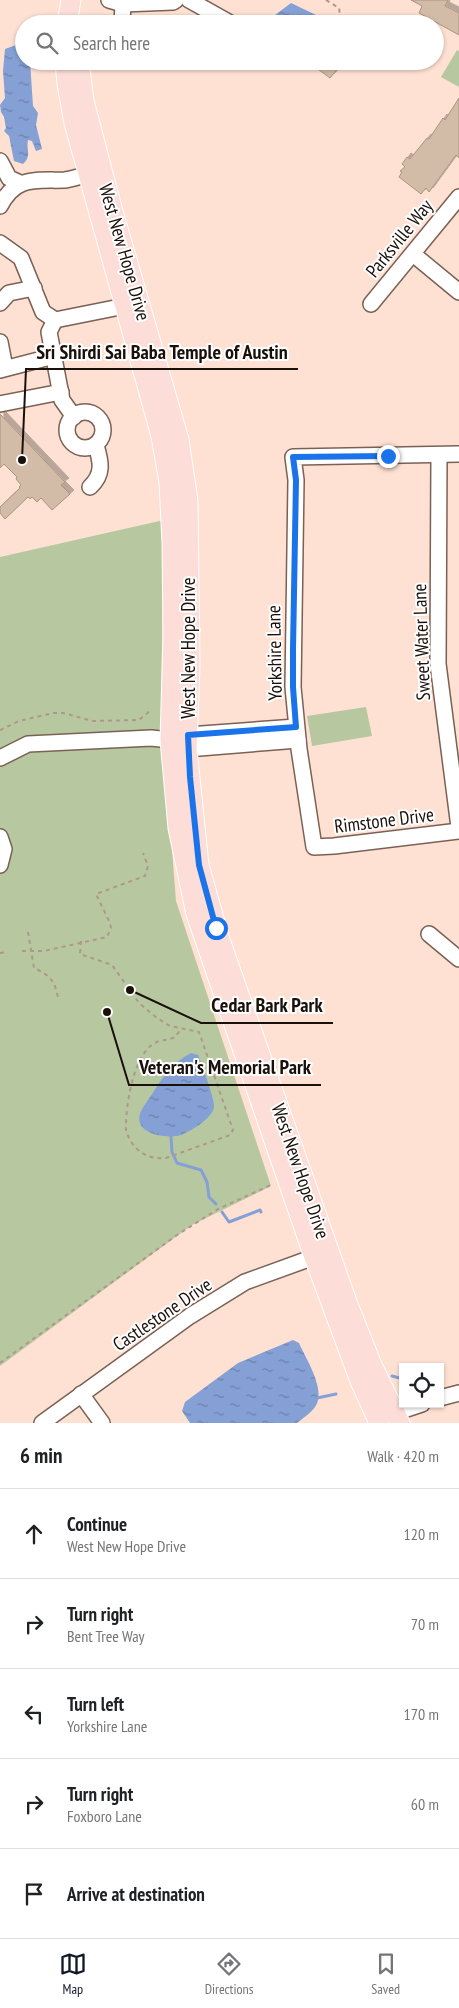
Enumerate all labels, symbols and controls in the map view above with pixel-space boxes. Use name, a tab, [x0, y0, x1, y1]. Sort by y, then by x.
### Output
search box	[15, 15, 444, 70]
icon: search	[33, 29, 61, 57]
text: Search here	[73, 31, 150, 55]
street label: West New Hope Drive	[94, 181, 156, 323]
street label: Parksville Way	[360, 193, 438, 282]
callout: Sri Shirdi Sai Baba Temple of Austin	[26, 334, 298, 369]
text: Sri Shirdi Sai Baba Temple of Austin	[36, 339, 288, 365]
route end	[377, 445, 400, 468]
street label: West New Hope Drive	[176, 577, 200, 719]
street label: Sweet Water Lane	[407, 583, 435, 701]
street label: Yorkshire Lane	[261, 605, 287, 701]
street label: Rimstone Drive	[333, 802, 435, 838]
route start	[205, 917, 228, 940]
callout: Cedar Bark Park	[201, 988, 333, 1023]
text: Cedar Bark Park	[211, 992, 323, 1018]
callout: Veteran's Memorial Park	[129, 1050, 321, 1085]
text: Veteran's Memorial Park	[138, 1054, 312, 1080]
street label: West New Hope Drive	[267, 1100, 335, 1242]
street label: Castlestone Drive	[108, 1272, 216, 1356]
map controls	[399, 1363, 444, 1408]
button: locate	[399, 1363, 444, 1408]
text: 6 min	[20, 1442, 62, 1469]
text: Walk · 420 m	[367, 1446, 439, 1466]
text: Continue	[67, 1512, 127, 1536]
icon: ahead	[20, 1520, 48, 1548]
text: 120 m	[404, 1524, 439, 1544]
text: West New Hope Drive	[67, 1536, 186, 1556]
text: Turn right	[67, 1602, 133, 1626]
icon: right	[20, 1610, 48, 1638]
text: 70 m	[411, 1614, 439, 1634]
text: Bent Tree Way	[67, 1626, 145, 1646]
text: Turn left	[67, 1692, 124, 1716]
icon: left	[20, 1700, 48, 1728]
text: 170 m	[404, 1704, 439, 1724]
text: Yorkshire Lane	[67, 1716, 147, 1736]
text: Turn right	[67, 1782, 133, 1806]
icon: right	[20, 1790, 48, 1818]
text: 60 m	[411, 1794, 439, 1814]
text: Foxboro Lane	[67, 1806, 142, 1826]
icon: arrive	[20, 1880, 48, 1908]
text: Arrive at destination	[67, 1882, 205, 1906]
tab: Map	[59, 1950, 87, 1998]
tab: Directions	[205, 1950, 253, 1998]
tab: Saved	[371, 1950, 400, 1998]

